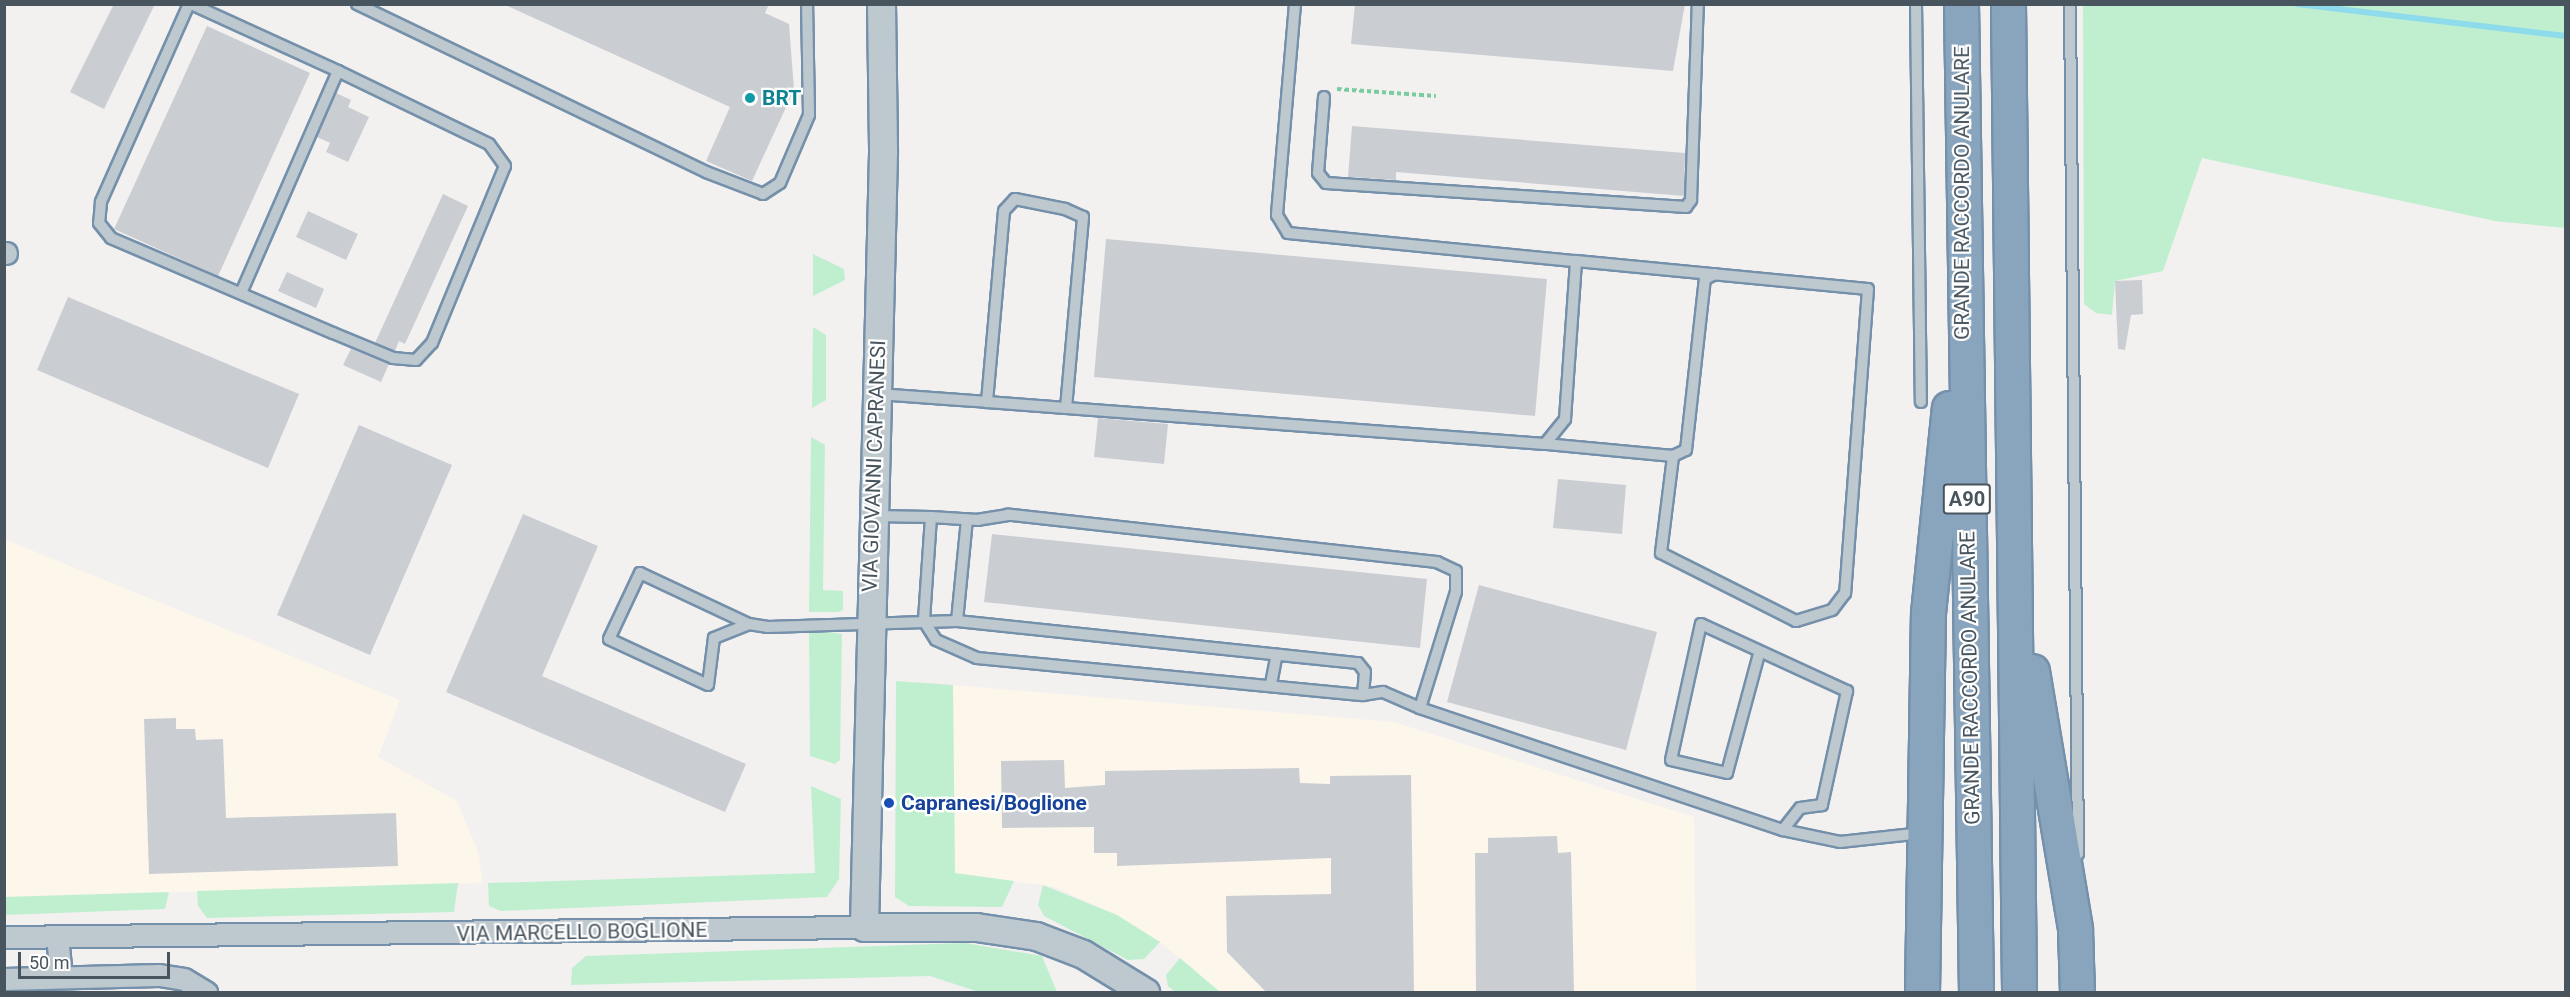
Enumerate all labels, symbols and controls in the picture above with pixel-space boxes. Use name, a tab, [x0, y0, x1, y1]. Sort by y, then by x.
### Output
street label: GRANDE RACCORDO ANULARE	[1949, 46, 1975, 340]
place label: BRT	[762, 85, 801, 111]
marker: BRT	[743, 91, 757, 105]
street label: VIA GIOVANNI CAPRANESI	[857, 340, 891, 592]
road number: A90	[1942, 482, 1992, 516]
street label: GRANDE RACCORDO ANULARE	[1955, 531, 1985, 825]
place label: Capranesi/Boglione	[901, 790, 1087, 816]
marker: Capranesi/Boglione	[882, 796, 896, 810]
street label: VIA MARCELLO BOGLIONE	[456, 917, 708, 947]
scale bar	[21, 940, 172, 978]
text: 50 m	[29, 952, 69, 973]

